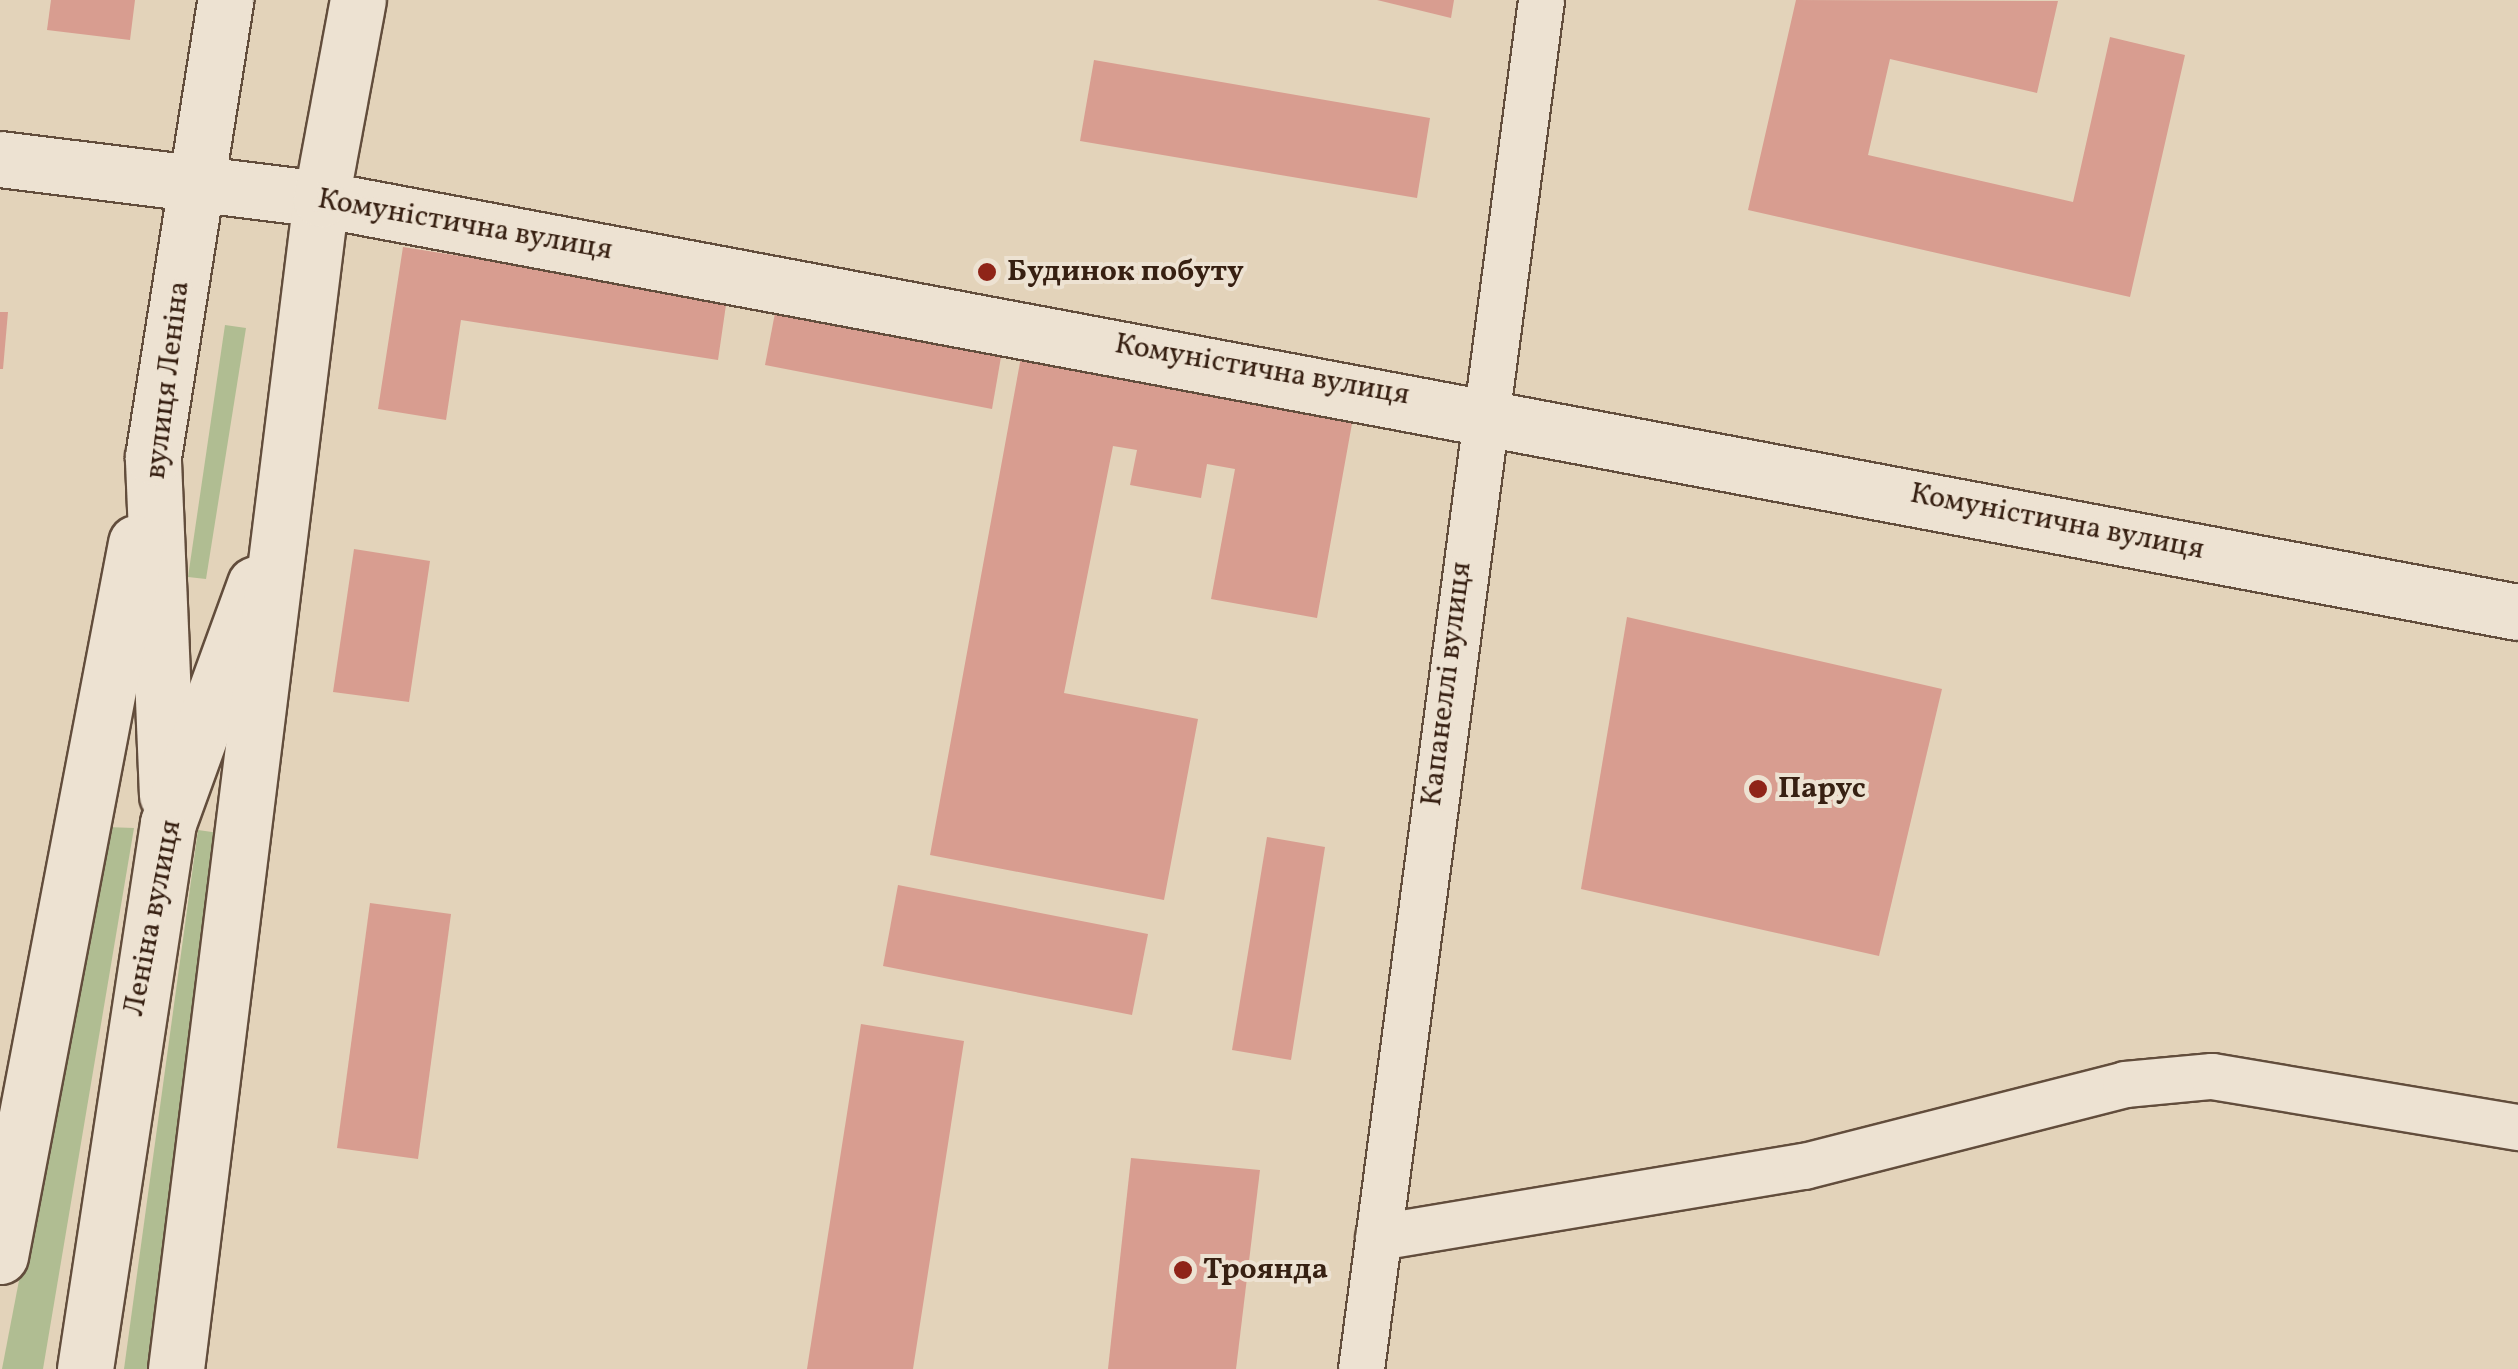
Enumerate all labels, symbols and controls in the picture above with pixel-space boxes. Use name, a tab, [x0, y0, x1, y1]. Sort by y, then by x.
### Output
street label: Комуністична вулиця	[315, 181, 615, 269]
place label: Будинок побуту	[1007, 254, 1244, 290]
marker: Будинок побуту	[976, 261, 998, 283]
street label: вулиця Леніна	[138, 279, 198, 481]
street label: Комуністична вулиця	[1112, 326, 1412, 414]
street label: Комуністична вулиця	[1907, 476, 2207, 568]
street label: Капанеллі вулиця	[1414, 560, 1480, 808]
place label: Парус	[1778, 771, 1866, 807]
marker: Парус	[1747, 778, 1769, 800]
street label: Леніна вулиця	[116, 817, 190, 1019]
place label: Троянда	[1203, 1252, 1328, 1288]
marker: Троянда	[1172, 1259, 1194, 1281]

